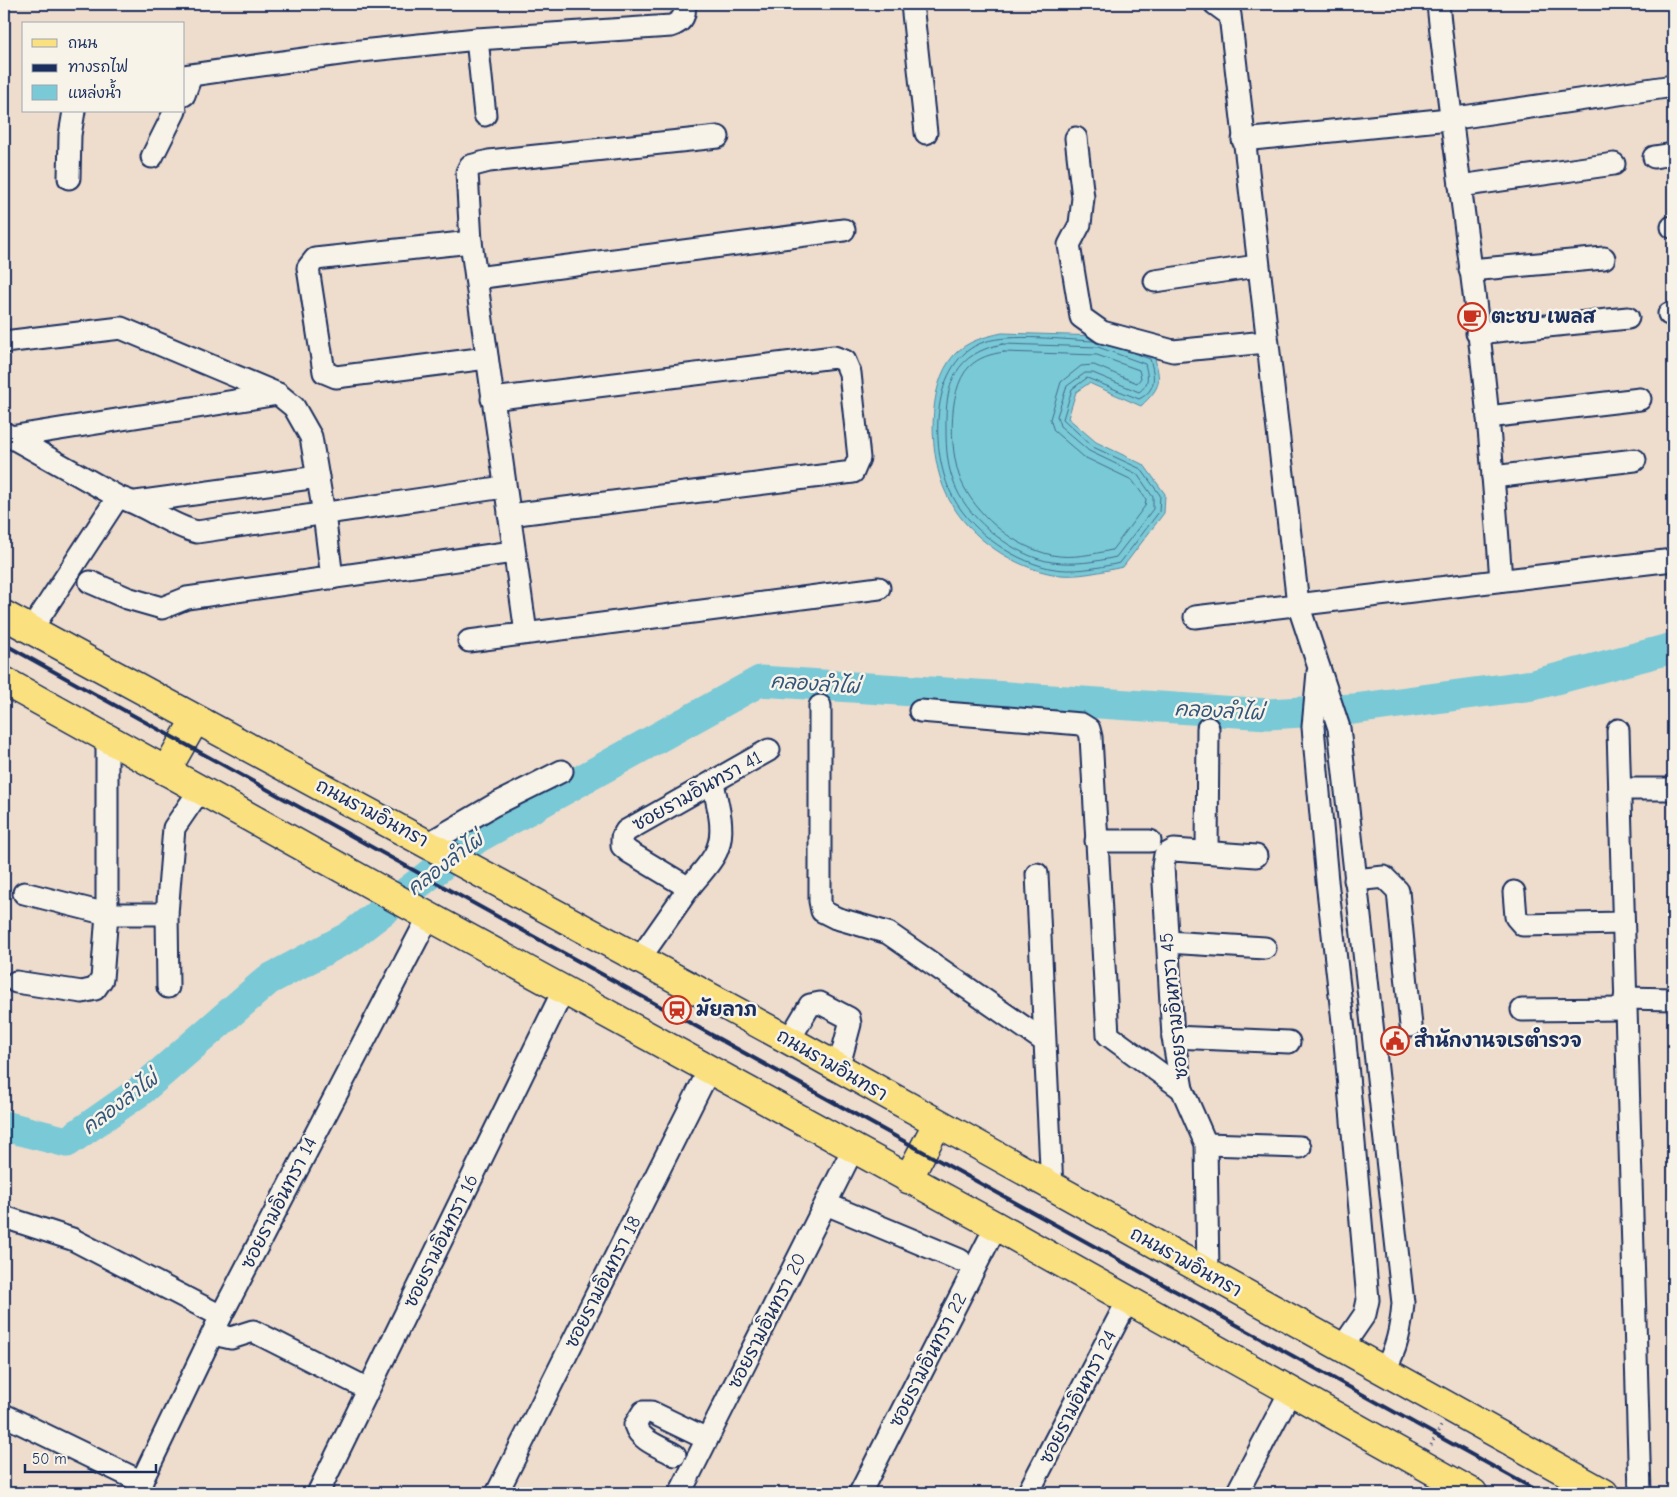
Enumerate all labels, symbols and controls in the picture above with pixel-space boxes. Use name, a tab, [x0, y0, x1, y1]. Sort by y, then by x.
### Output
legend	[22, 22, 185, 112]
text: ถนน	[68, 34, 97, 52]
text: ทางรถไฟ	[68, 57, 128, 76]
text: แหล่งน้ำ	[68, 79, 122, 102]
cafe icon: ตะชบ เพลส	[1457, 302, 1487, 332]
place label: ตะชบ เพลส	[1491, 306, 1597, 328]
water label: คลองลำไผ่	[770, 667, 864, 699]
water label: คลองลำไผ่	[1174, 695, 1268, 725]
street label: ซอยรามอินทรา 41	[628, 746, 766, 836]
street label: ถนนรามอินทรา	[312, 774, 432, 852]
water label: คลองลำไผ่	[401, 824, 491, 900]
street label: ซอยรามอินทรา 45	[1155, 932, 1193, 1080]
station icon: มัยลาภ	[662, 995, 692, 1025]
place label: มัยลาภ	[696, 997, 757, 1021]
street label: ถนนรามอินทรา	[773, 1024, 891, 1106]
public building icon: สำนักงานจเรตำรวจ	[1380, 1026, 1410, 1056]
place label: สำนักงานจเรตำรวจ	[1414, 1027, 1582, 1052]
water label: คลองลำไผ่	[76, 1063, 166, 1139]
street label: ซอยรามอินทรา 14	[236, 1134, 322, 1272]
street label: ซอยรามอินทรา 16	[399, 1171, 483, 1311]
street label: ซอยรามอินทรา 18	[560, 1212, 646, 1352]
street label: ถนนรามอินทรา	[1126, 1222, 1246, 1302]
street label: ซอยรามอินทรา 20	[723, 1249, 811, 1393]
street label: ซอยรามอินทรา 22	[885, 1289, 971, 1431]
street label: ซอยรามอินทรา 24	[1035, 1327, 1121, 1467]
scale bar	[25, 1442, 156, 1474]
text: 50 m	[32, 1450, 67, 1468]

